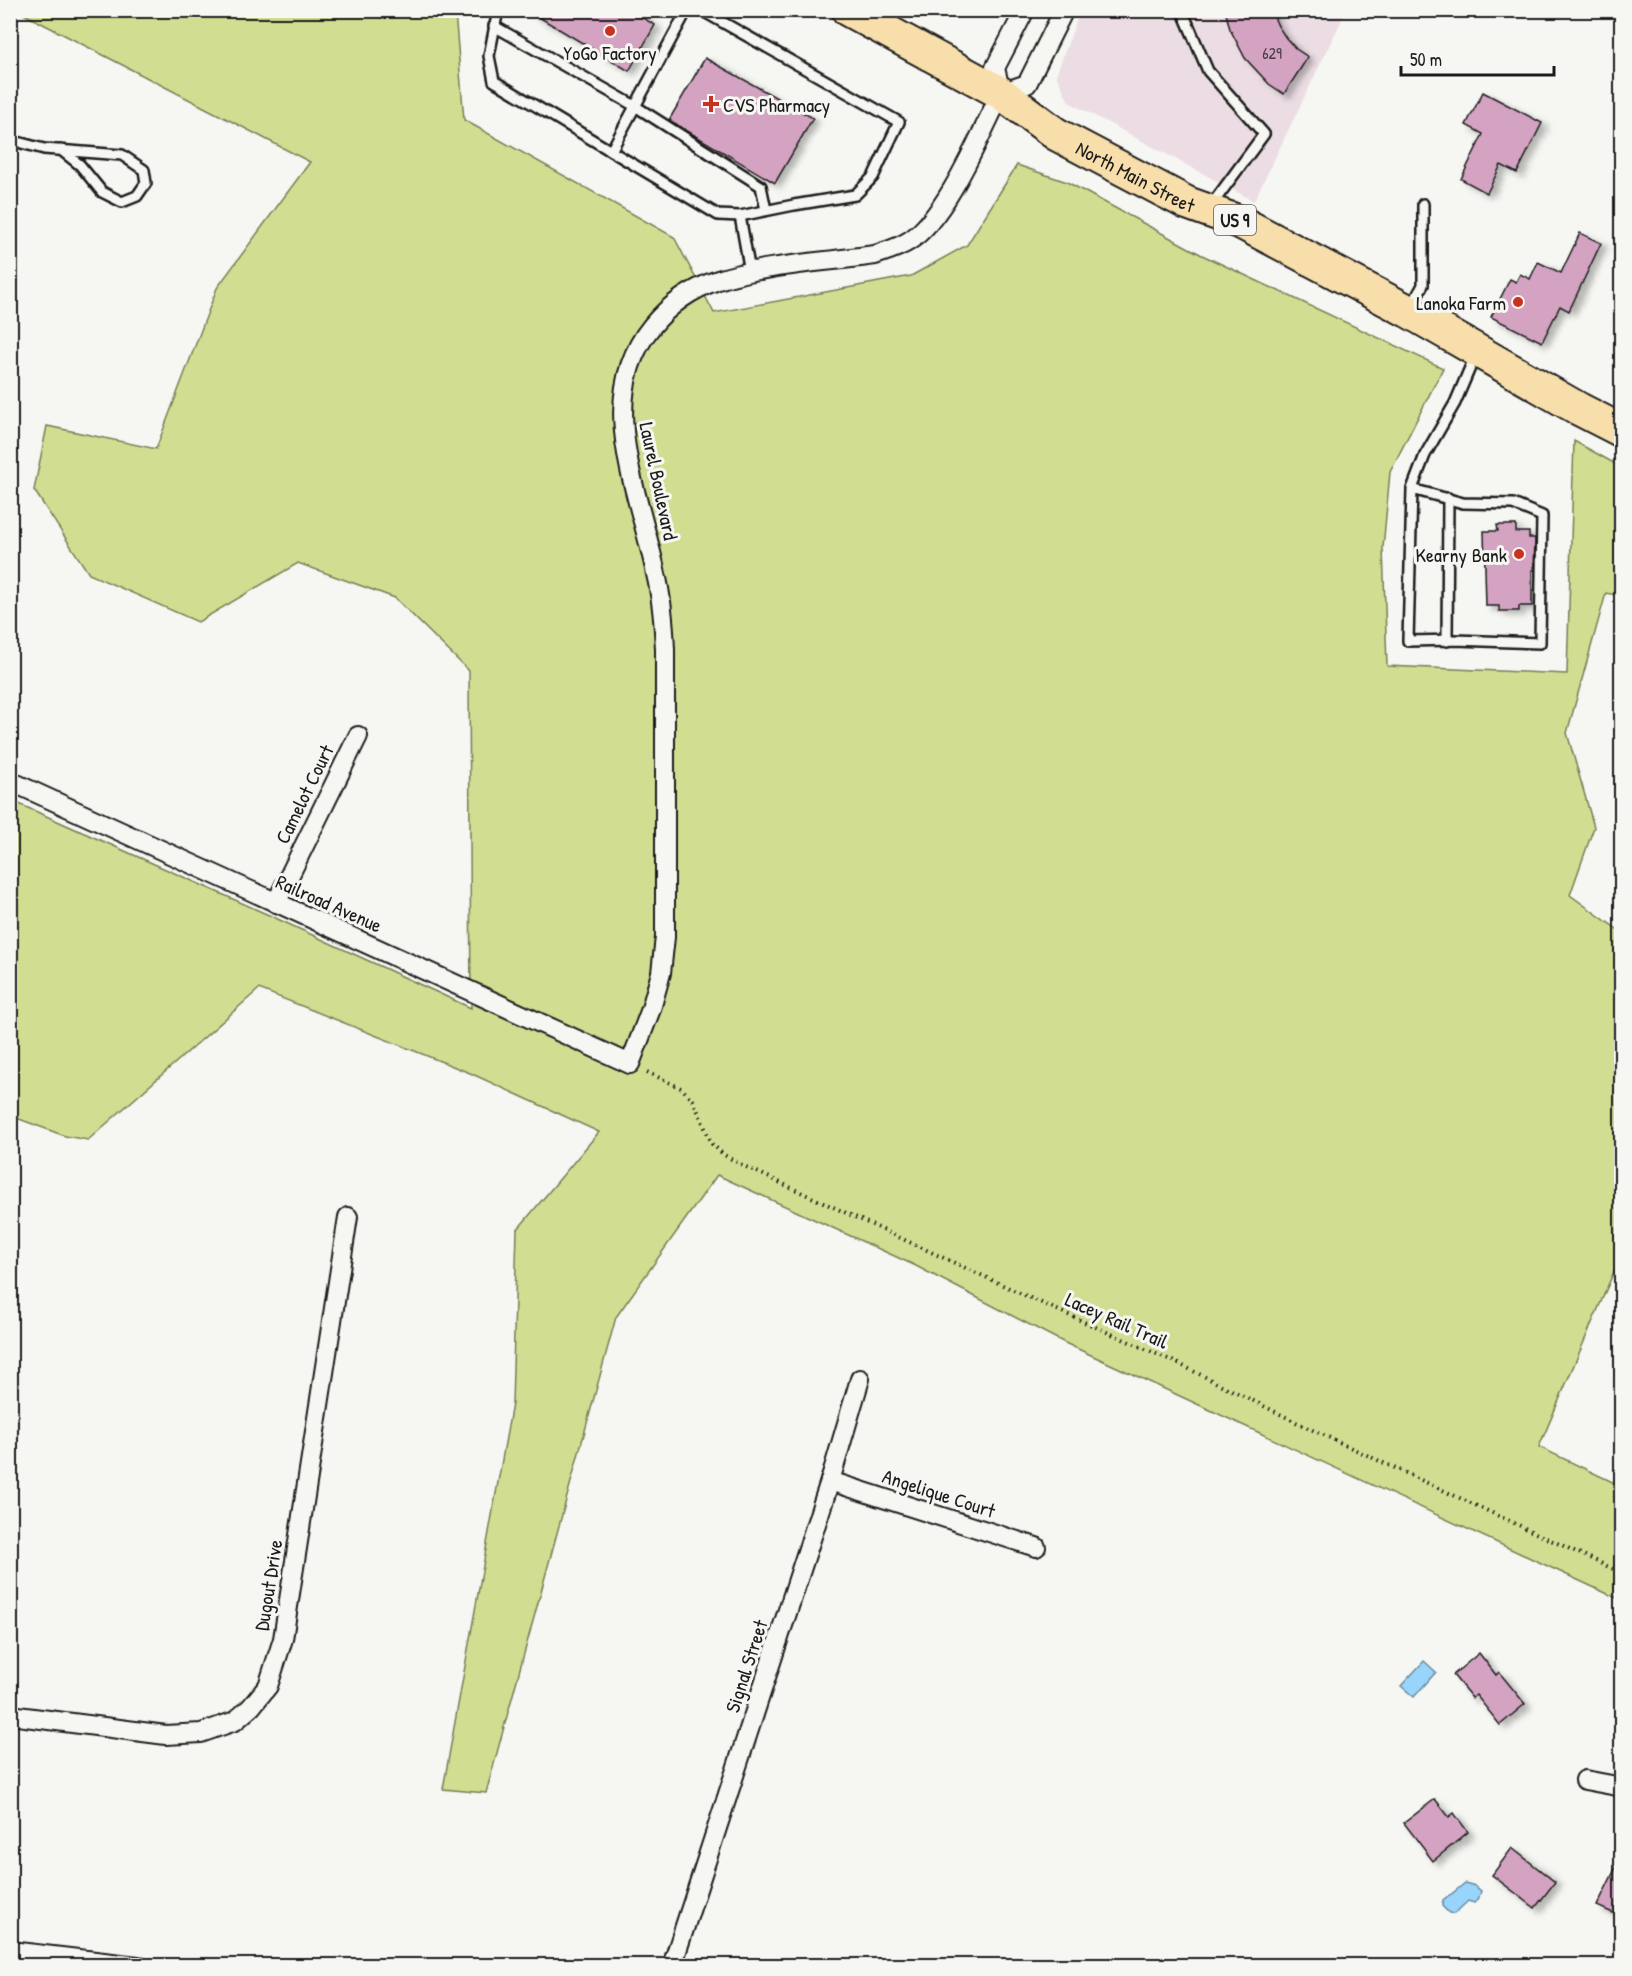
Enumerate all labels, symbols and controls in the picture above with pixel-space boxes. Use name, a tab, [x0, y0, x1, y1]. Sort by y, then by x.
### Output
marker: YoGo Factory	[603, 24, 617, 38]
place label: YoGo Factory	[563, 39, 657, 66]
scale bar	[1401, 39, 1554, 77]
house number: 629	[1262, 42, 1282, 64]
text: 50 m	[1410, 47, 1442, 72]
place label: CVS Pharmacy	[723, 91, 830, 118]
marker: CVS Pharmacy	[704, 97, 718, 111]
street label: North Main Street	[1072, 134, 1200, 219]
road number: US 9	[1214, 205, 1256, 235]
place label: Lanoka Farm	[1416, 289, 1506, 316]
marker: Lanoka Farm	[1511, 295, 1525, 309]
street label: Laurel Boulevard	[633, 420, 685, 543]
place label: Kearny Bank	[1416, 541, 1507, 568]
marker: Kearny Bank	[1512, 547, 1526, 561]
street label: Camelot Court	[268, 739, 340, 848]
street label: Railroad Avenue	[272, 868, 386, 938]
street label: Lacey Rail Trail	[1061, 1285, 1173, 1355]
street label: Angelique Court	[879, 1462, 1000, 1524]
street label: Dugout Drive	[248, 1538, 289, 1632]
street label: Signal Street	[718, 1615, 774, 1716]

